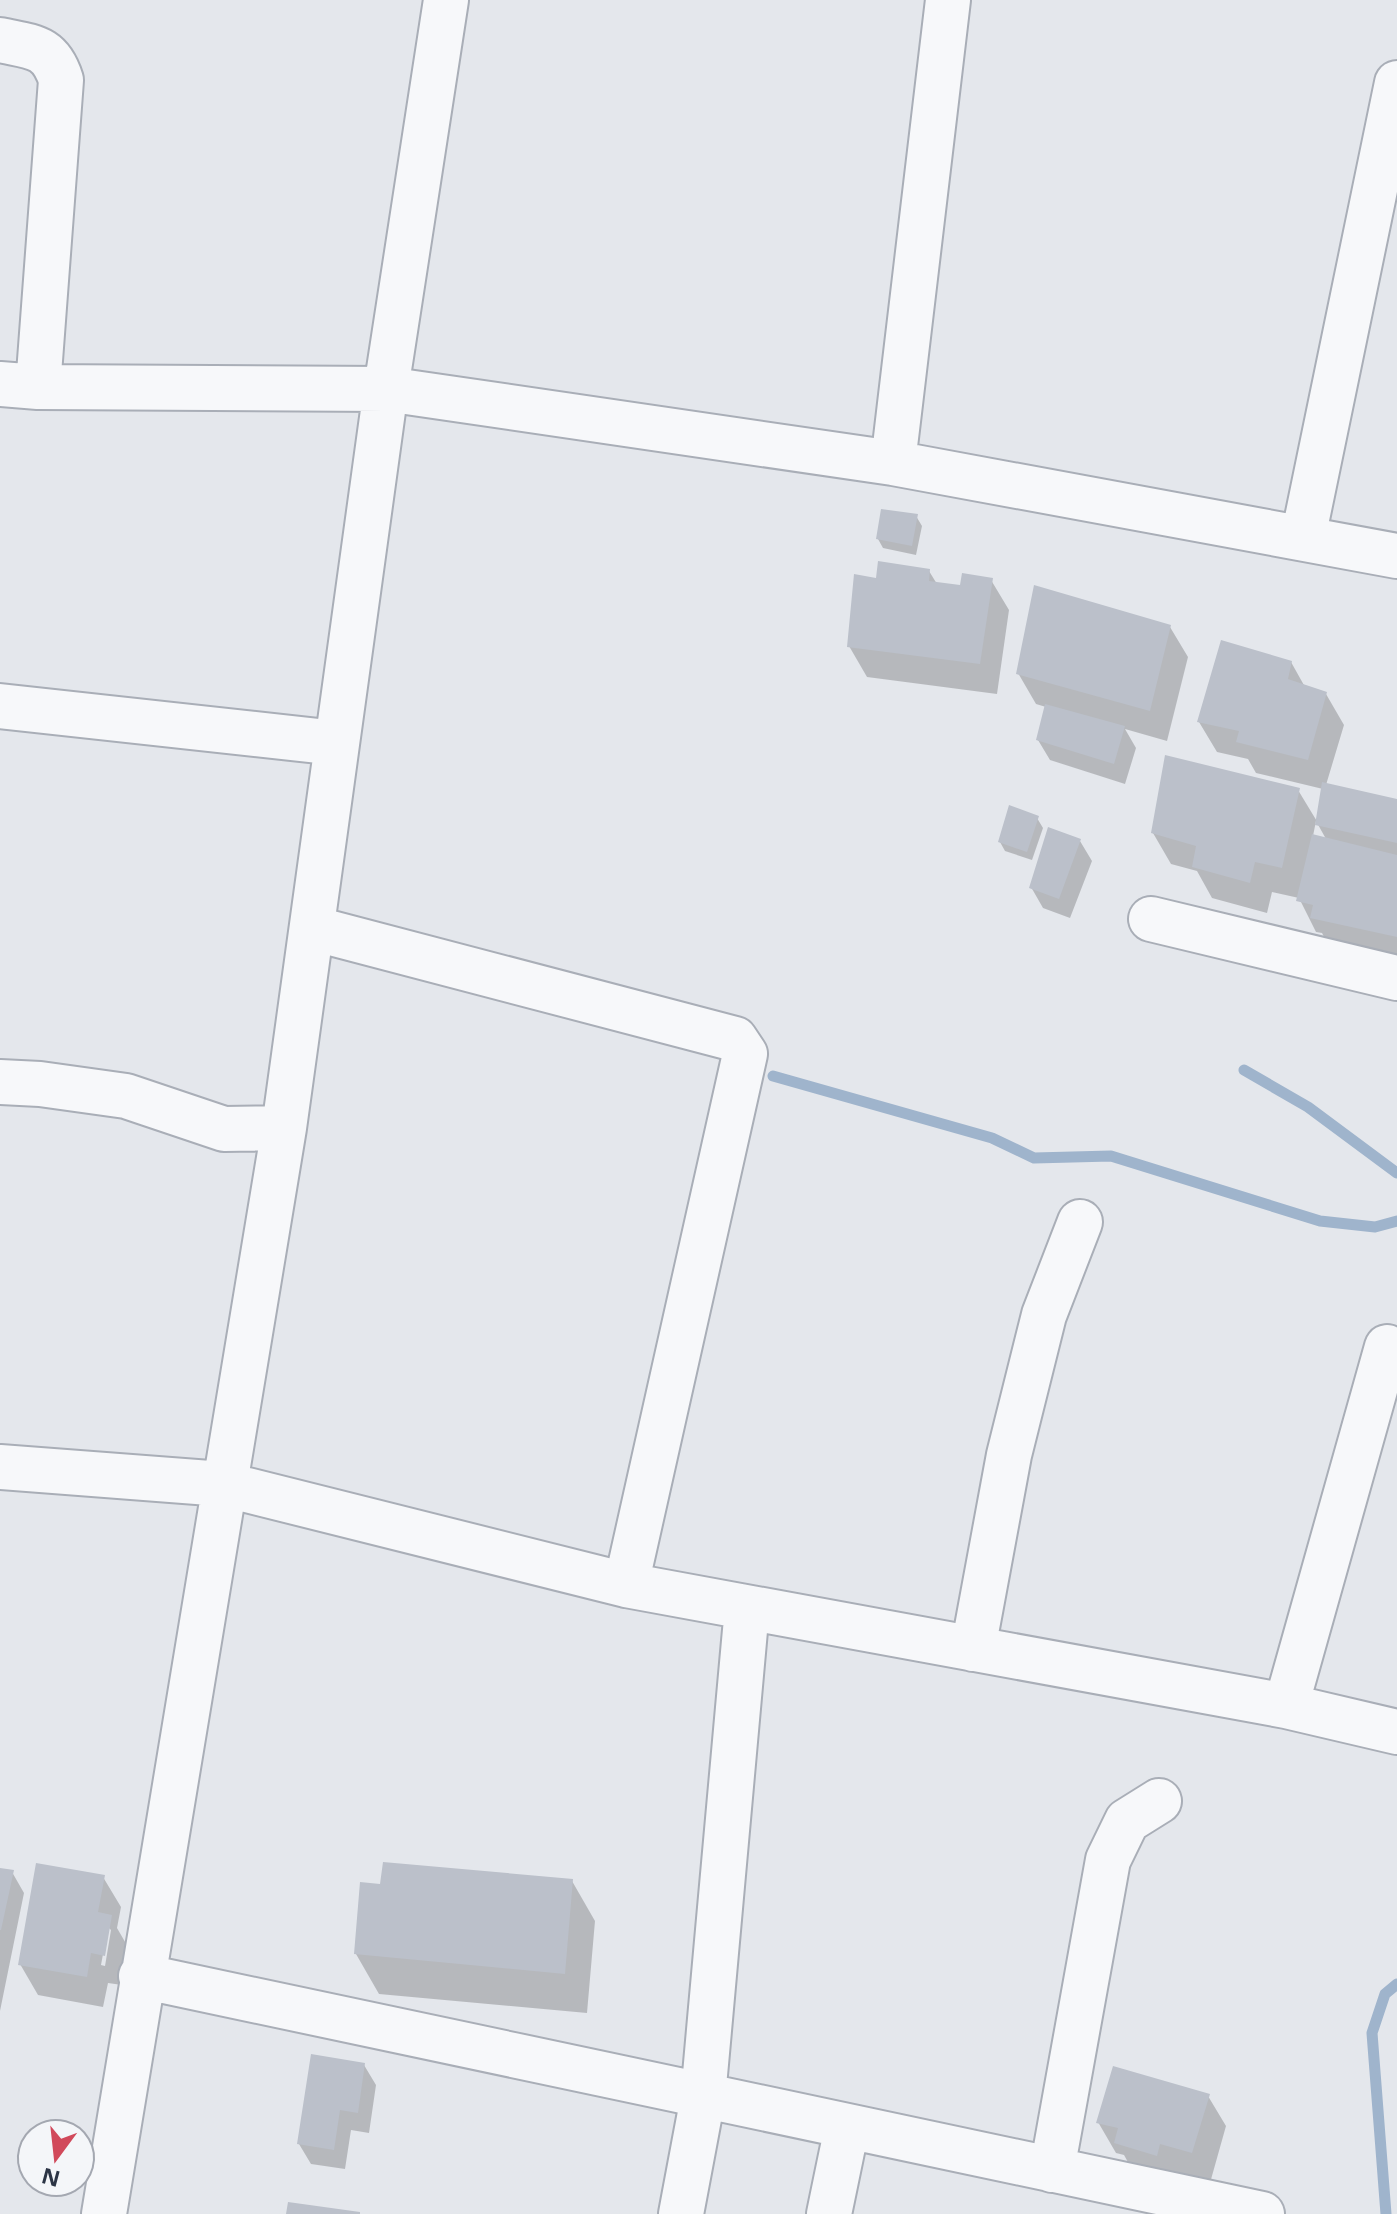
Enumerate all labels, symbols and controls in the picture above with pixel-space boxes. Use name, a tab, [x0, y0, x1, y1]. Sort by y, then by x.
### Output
north arrow	[16, 2118, 96, 2198]
text: N	[38, 2161, 63, 2195]

